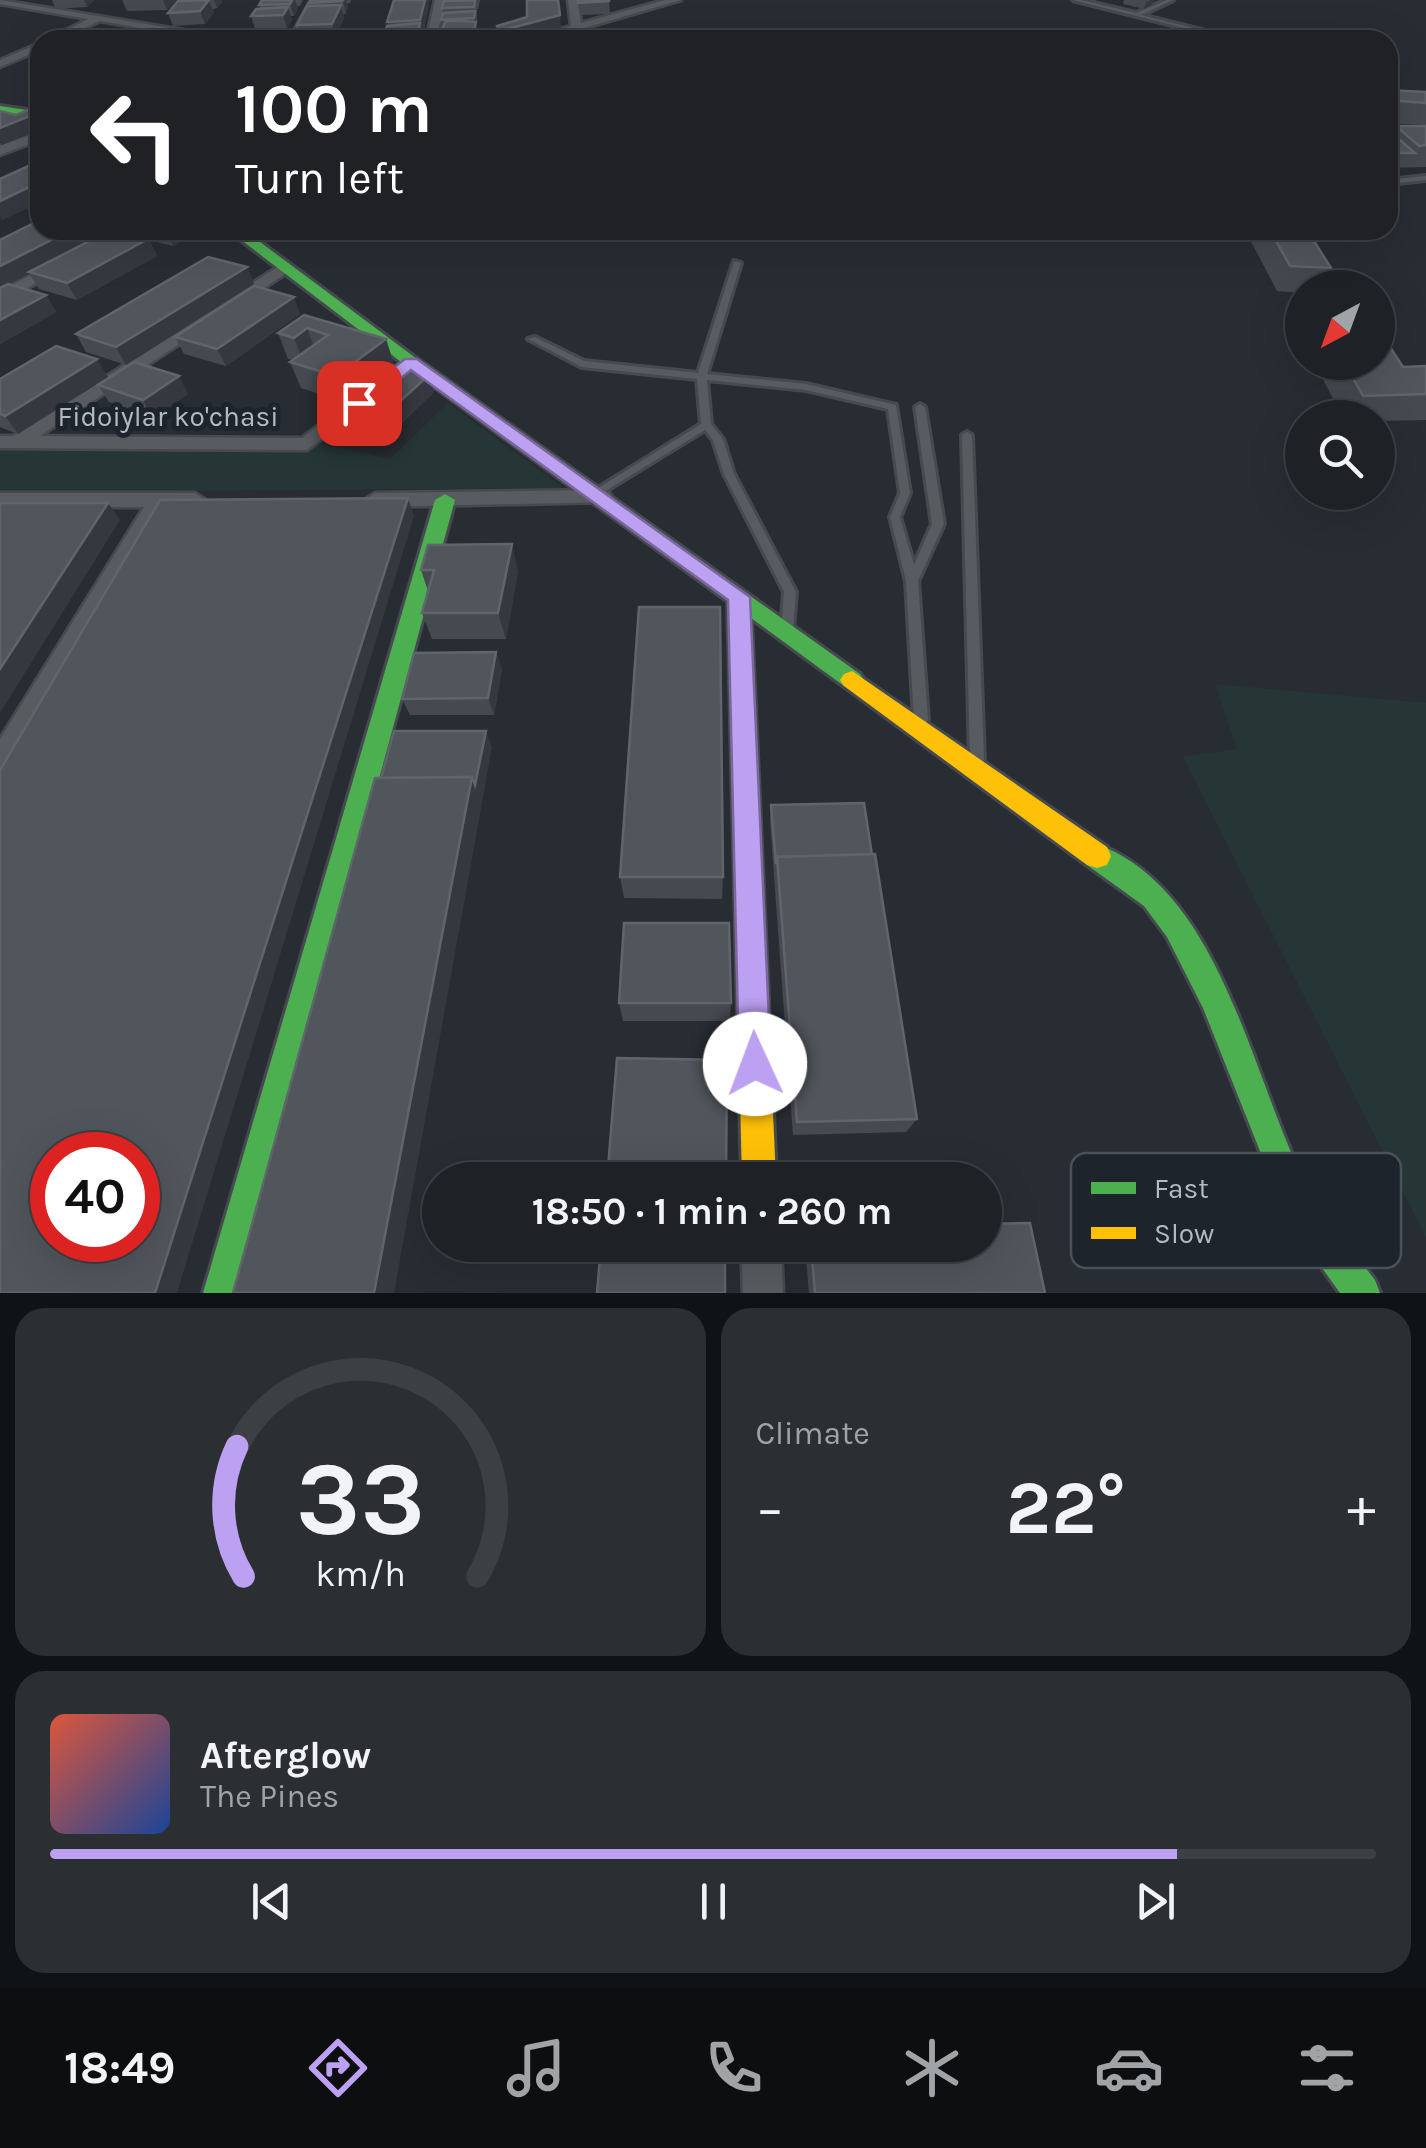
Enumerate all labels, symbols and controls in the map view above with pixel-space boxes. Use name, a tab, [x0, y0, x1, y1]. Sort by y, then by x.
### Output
text: 100 m	[235, 68, 433, 150]
icon: left	[70, 70, 200, 200]
text: Turn left	[235, 152, 404, 204]
north arrow	[1285, 270, 1395, 380]
map controls	[1285, 270, 1395, 510]
pin	[317, 361, 402, 446]
icon: arrive	[332, 376, 387, 431]
street label: Fidoiylar ko'chasi	[57, 400, 279, 433]
button: search	[1285, 400, 1395, 510]
position arrow	[703, 1012, 807, 1116]
speed limit sign: 40	[30, 1132, 160, 1262]
legend	[1071, 1153, 1401, 1268]
text: Fast	[1154, 1172, 1209, 1205]
text: 18:50 · 1 min · 260 m	[532, 1189, 892, 1234]
text: Slow	[1154, 1217, 1214, 1250]
text: Climate	[756, 1415, 870, 1452]
text: 33	[296, 1439, 425, 1560]
text: 22°	[1006, 1464, 1126, 1552]
text: −	[756, 1476, 784, 1540]
text: +	[1347, 1476, 1376, 1540]
text: km/h	[315, 1553, 406, 1595]
text: Afterglow	[200, 1733, 371, 1778]
text: The Pines	[200, 1778, 339, 1815]
icon: previous	[244, 1874, 299, 1929]
icon: pause	[686, 1874, 741, 1929]
icon: next	[1128, 1874, 1183, 1929]
icon: directions	[303, 2033, 373, 2103]
icon: music	[501, 2033, 571, 2103]
icon: phone	[699, 2033, 769, 2103]
icon: climate	[897, 2033, 967, 2103]
icon: car	[1094, 2033, 1164, 2103]
icon: filters	[1292, 2033, 1362, 2103]
text: 18:49	[64, 2042, 175, 2094]

